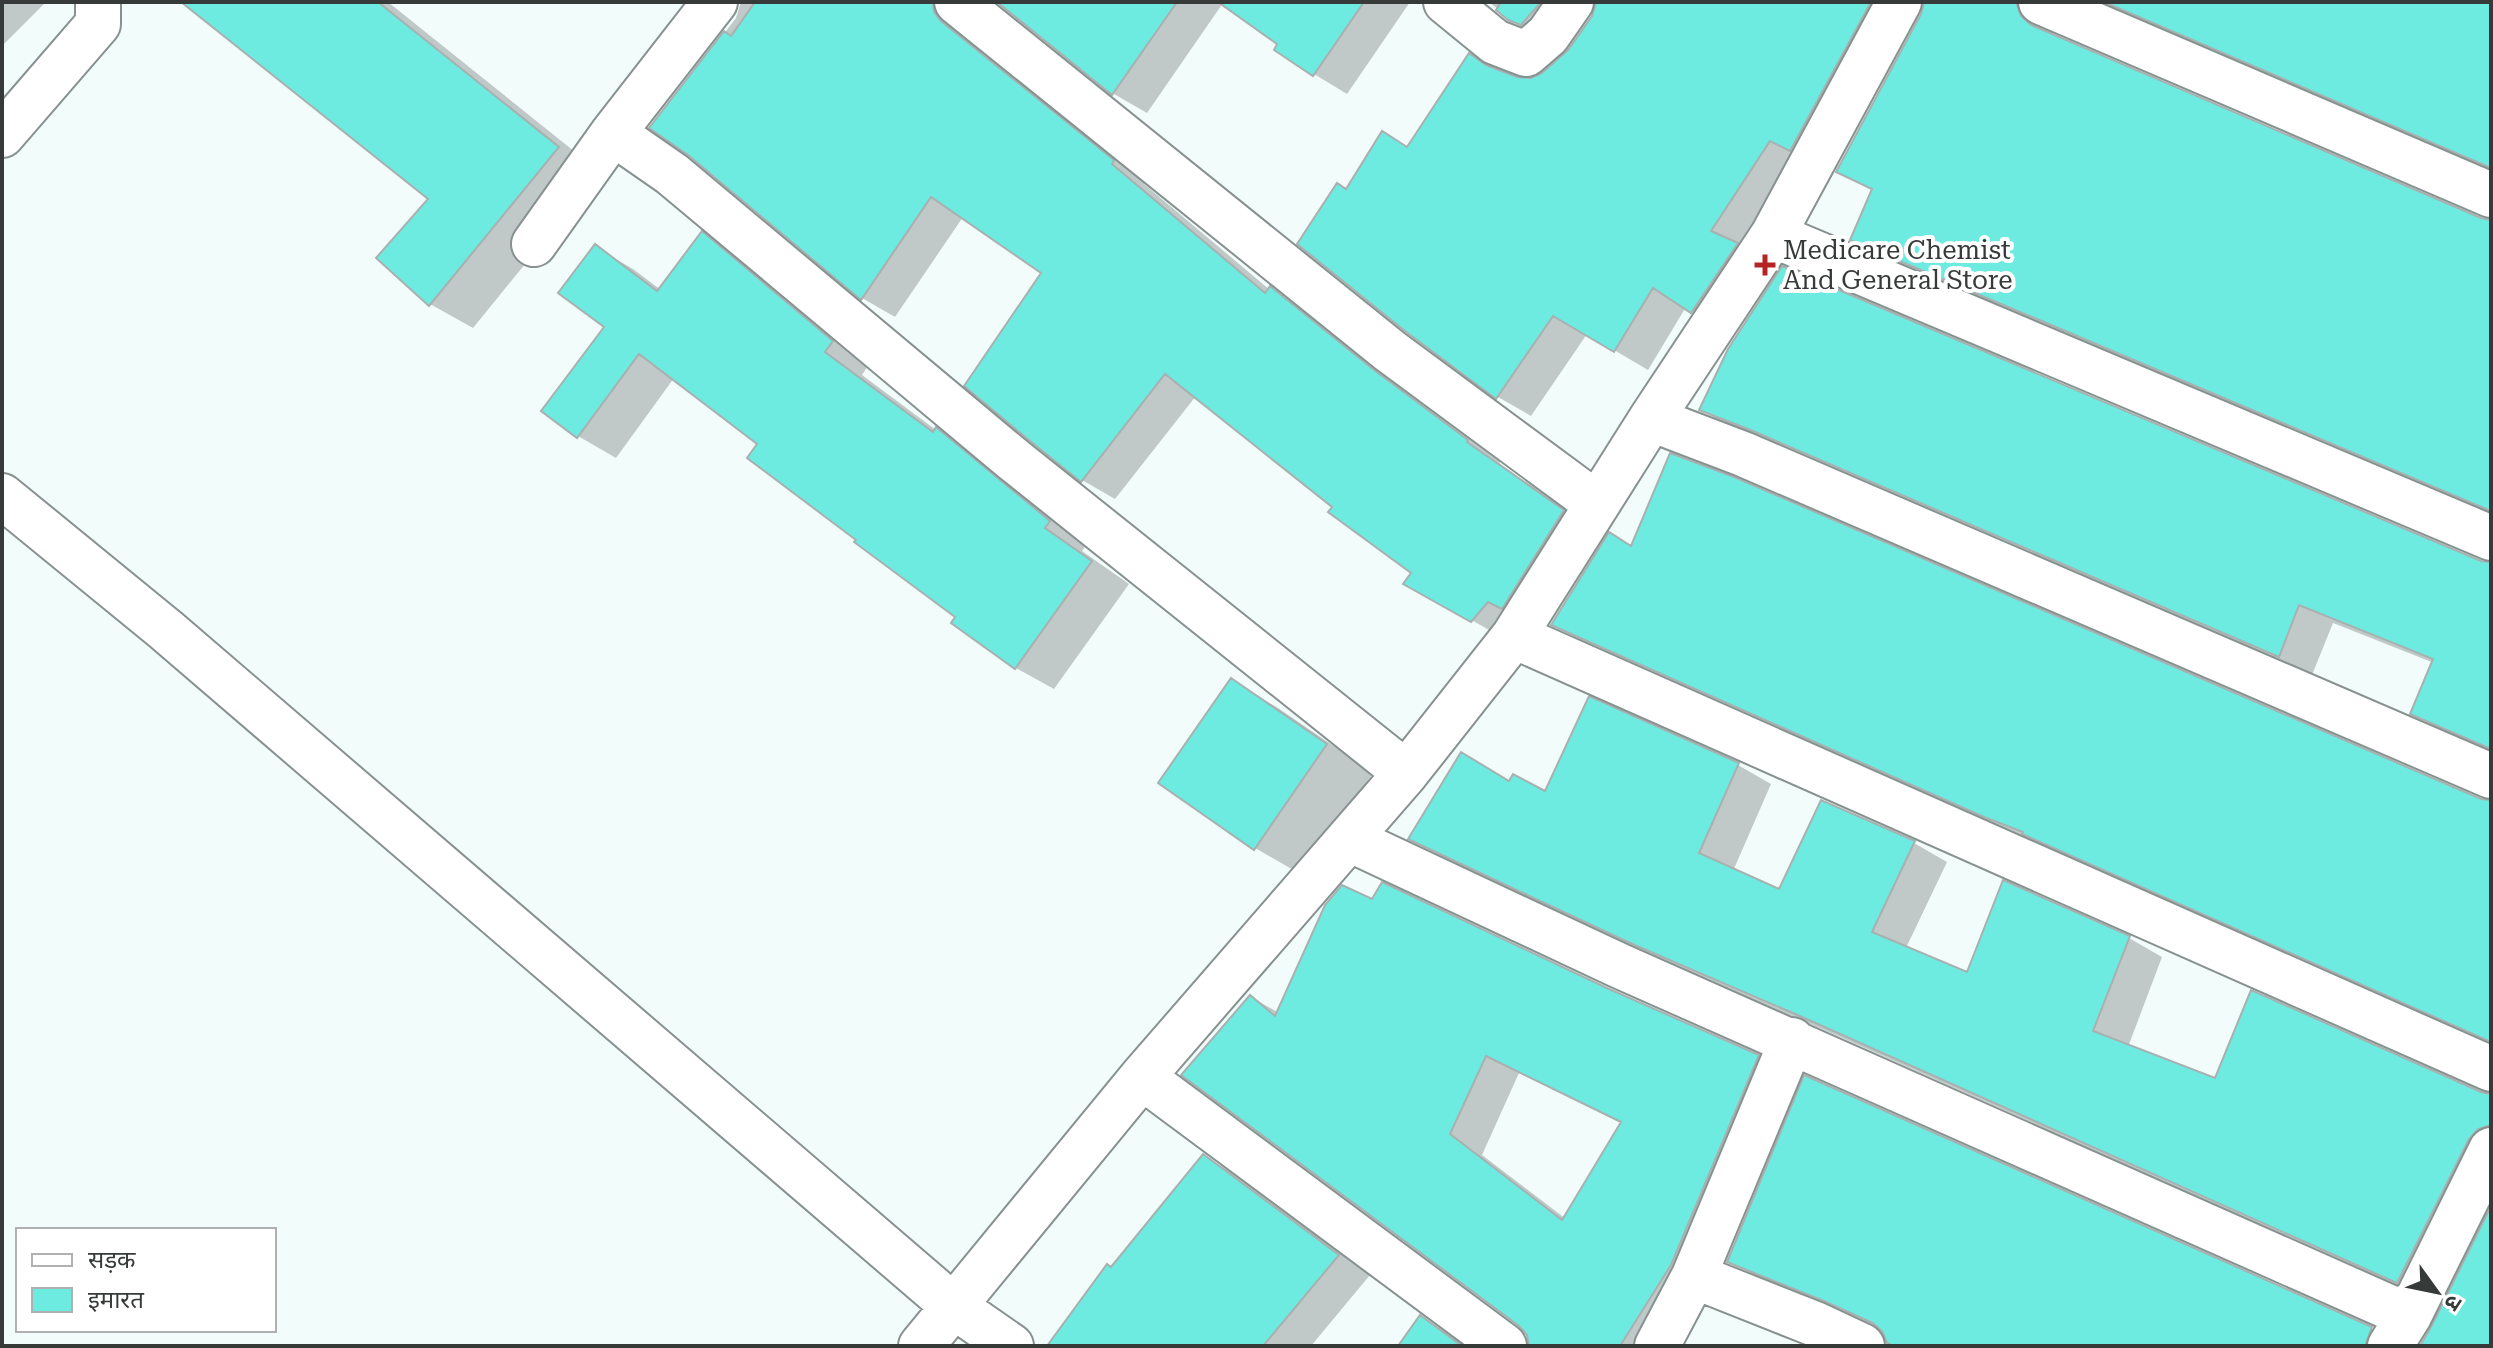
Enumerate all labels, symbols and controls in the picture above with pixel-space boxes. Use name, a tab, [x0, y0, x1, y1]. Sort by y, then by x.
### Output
place label: Medicare Chemist And General Store	[1783, 235, 2013, 295]
marker: Medicare Chemist And General Store	[1754, 254, 1776, 276]
legend	[16, 1228, 276, 1332]
text: सड़क	[88, 1246, 136, 1274]
north arrow	[2397, 1252, 2477, 1332]
text: इमारत	[88, 1286, 145, 1314]
text: उ	[2439, 1290, 2467, 1316]

